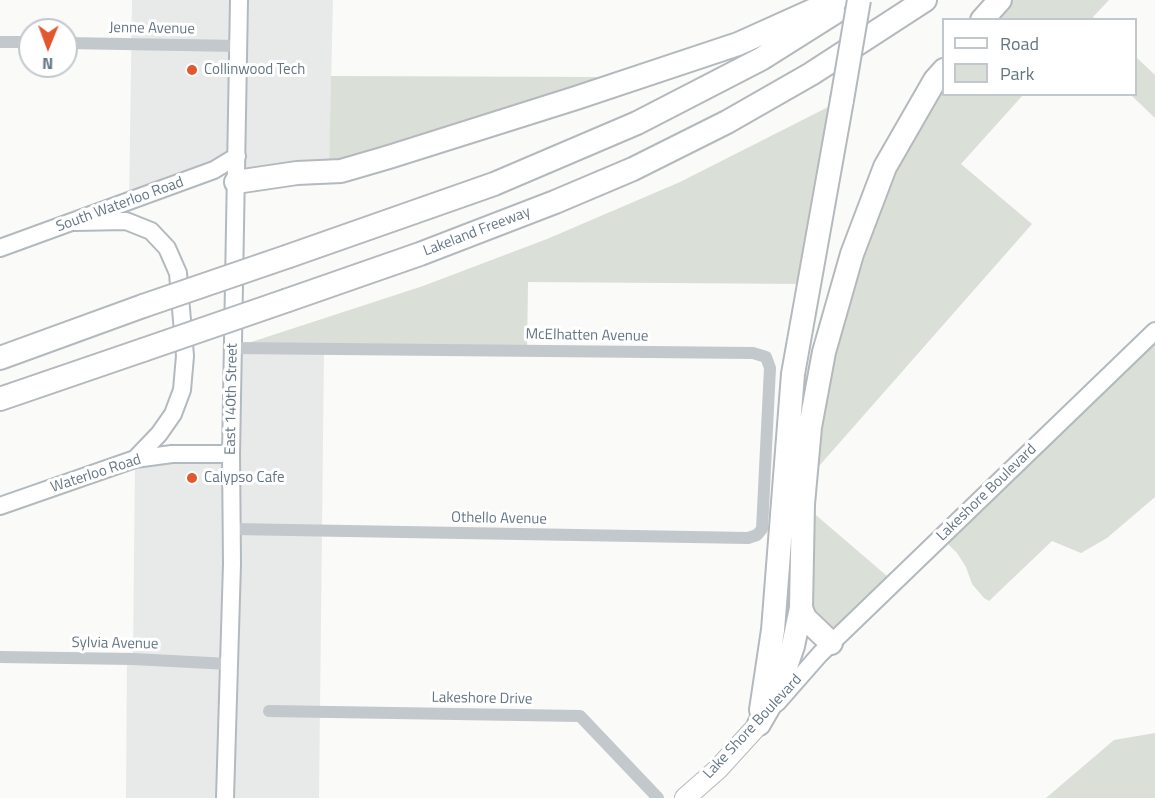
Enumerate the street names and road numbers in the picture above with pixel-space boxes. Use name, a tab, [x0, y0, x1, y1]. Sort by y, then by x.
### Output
street label: Jenne Avenue	[109, 19, 195, 39]
street label: South Waterloo Road	[54, 174, 186, 236]
street label: Lakeland Freeway	[421, 203, 533, 261]
street label: McElhatten Avenue	[525, 326, 649, 346]
street label: East 140th Street	[222, 343, 242, 455]
street label: Lakeshore Boulevard	[933, 441, 1041, 545]
street label: Waterloo Road	[49, 451, 143, 497]
street label: Othello Avenue	[451, 509, 547, 529]
street label: Sylvia Avenue	[71, 634, 159, 654]
street label: Lake Shore Boulevard	[700, 671, 806, 783]
street label: Lakeshore Drive	[431, 689, 533, 709]

